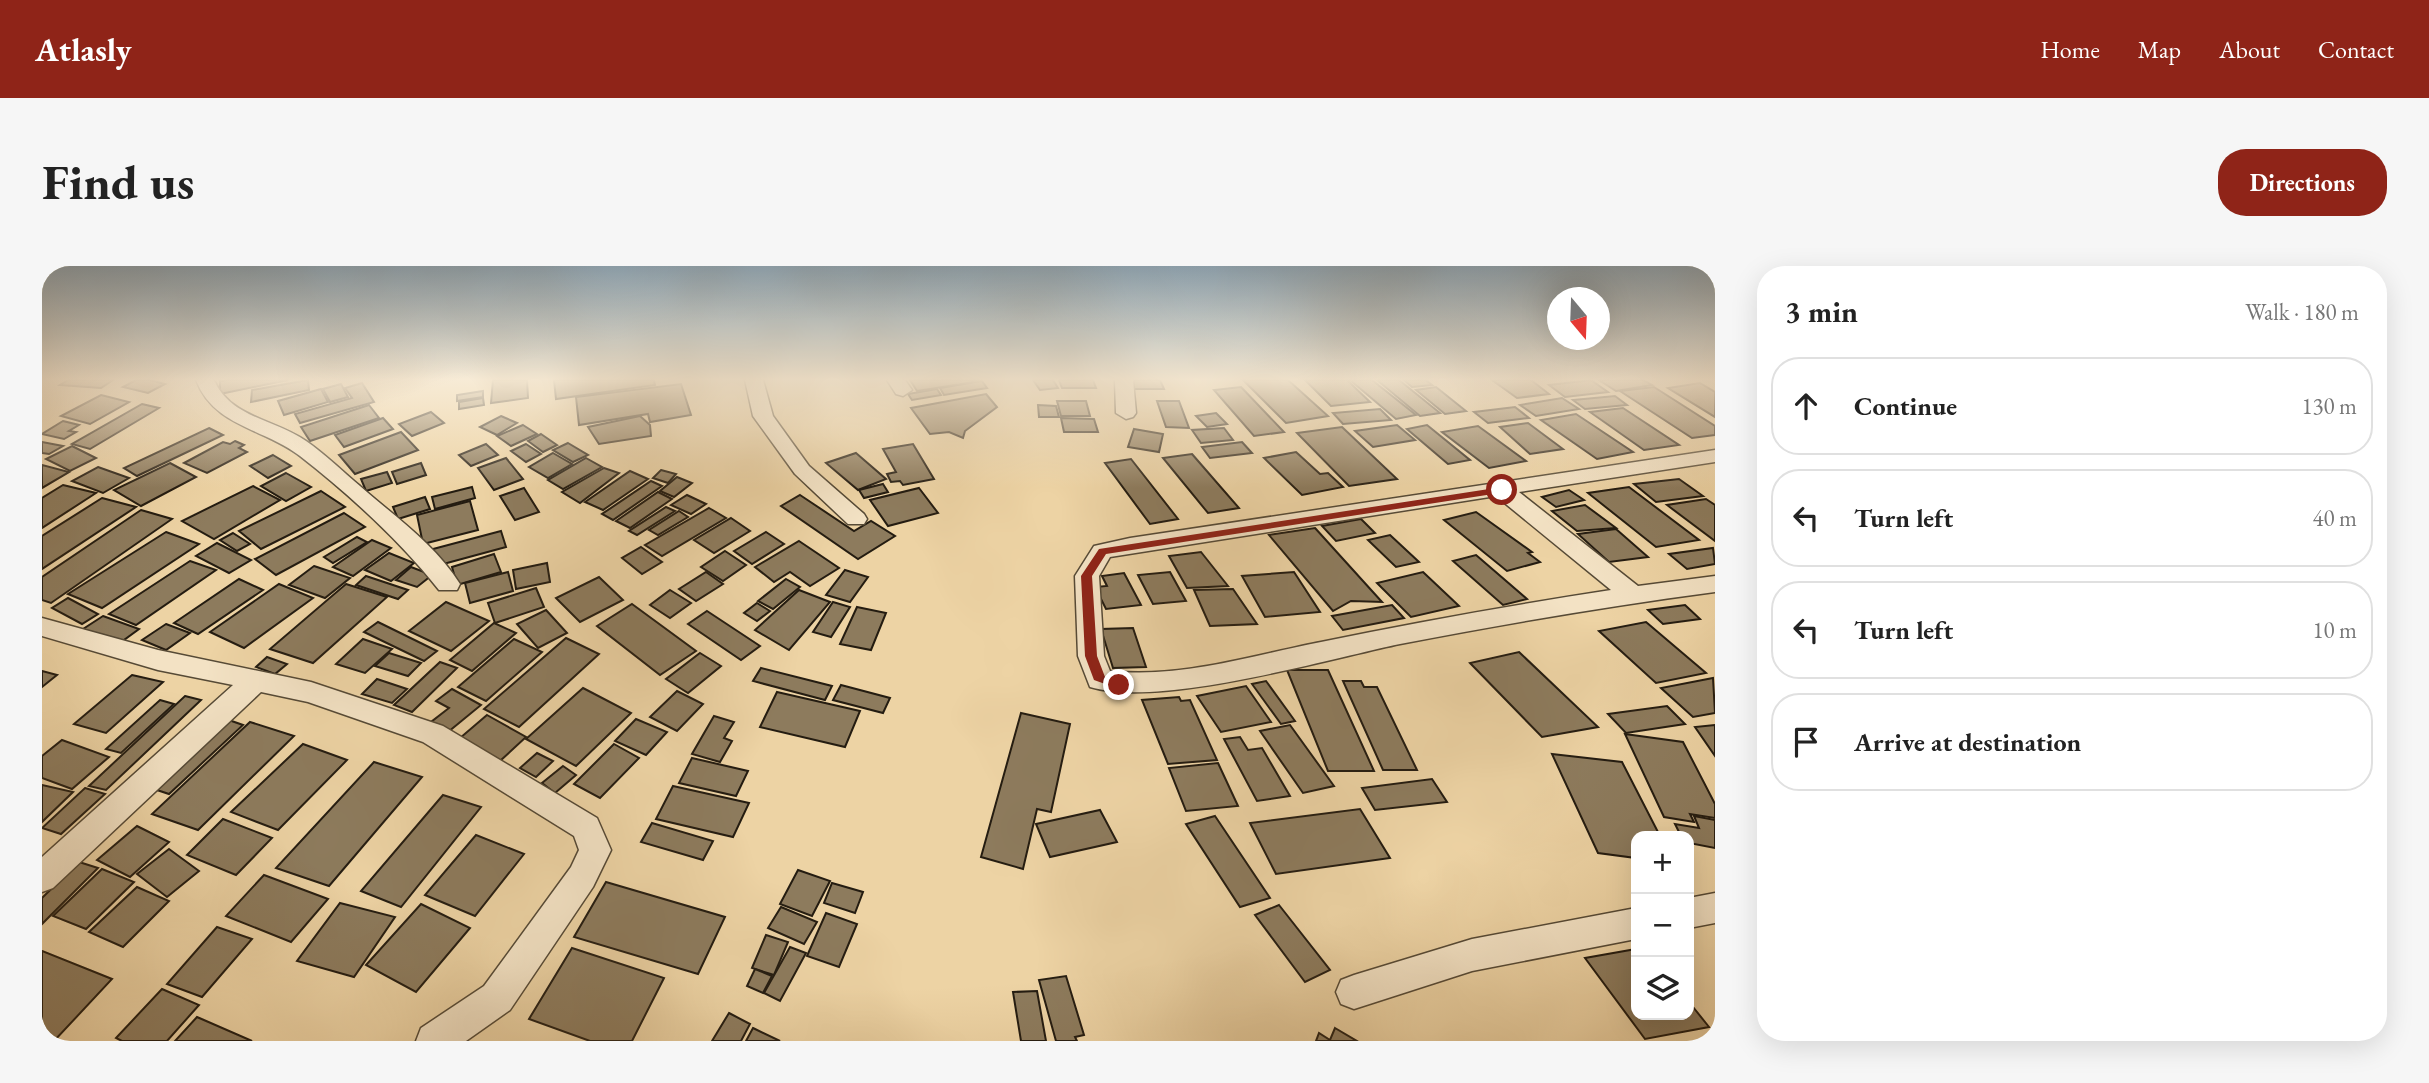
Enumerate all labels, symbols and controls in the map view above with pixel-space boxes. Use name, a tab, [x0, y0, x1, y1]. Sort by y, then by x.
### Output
text: Atlasly	[35, 28, 132, 71]
text: Home	[2040, 34, 2100, 65]
text: Map	[2138, 34, 2181, 65]
text: About	[2219, 34, 2280, 65]
text: Contact	[2318, 34, 2394, 65]
button: Directions	[2218, 149, 2387, 216]
text: Find us	[42, 150, 194, 214]
north arrow	[1547, 287, 1610, 350]
text: 3 min	[1785, 292, 1858, 331]
text: Walk · 180 m	[2245, 297, 2359, 327]
icon: ahead	[1787, 387, 1825, 425]
text: Continue	[1854, 389, 1957, 423]
text: 130 m	[2301, 391, 2357, 421]
route start	[1486, 474, 1517, 505]
icon: left	[1787, 499, 1825, 537]
text: Turn left	[1854, 501, 1953, 535]
text: 40 m	[2312, 503, 2357, 533]
icon: left	[1787, 611, 1825, 649]
text: Turn left	[1854, 613, 1953, 647]
text: 10 m	[2312, 615, 2357, 645]
route end	[1103, 669, 1134, 700]
icon: arrive	[1787, 723, 1825, 761]
text: Arrive at destination	[1854, 725, 2081, 759]
map controls	[1631, 831, 1694, 1020]
button: +	[1631, 831, 1694, 894]
button: −	[1631, 894, 1694, 957]
button: layers	[1631, 957, 1694, 1020]

